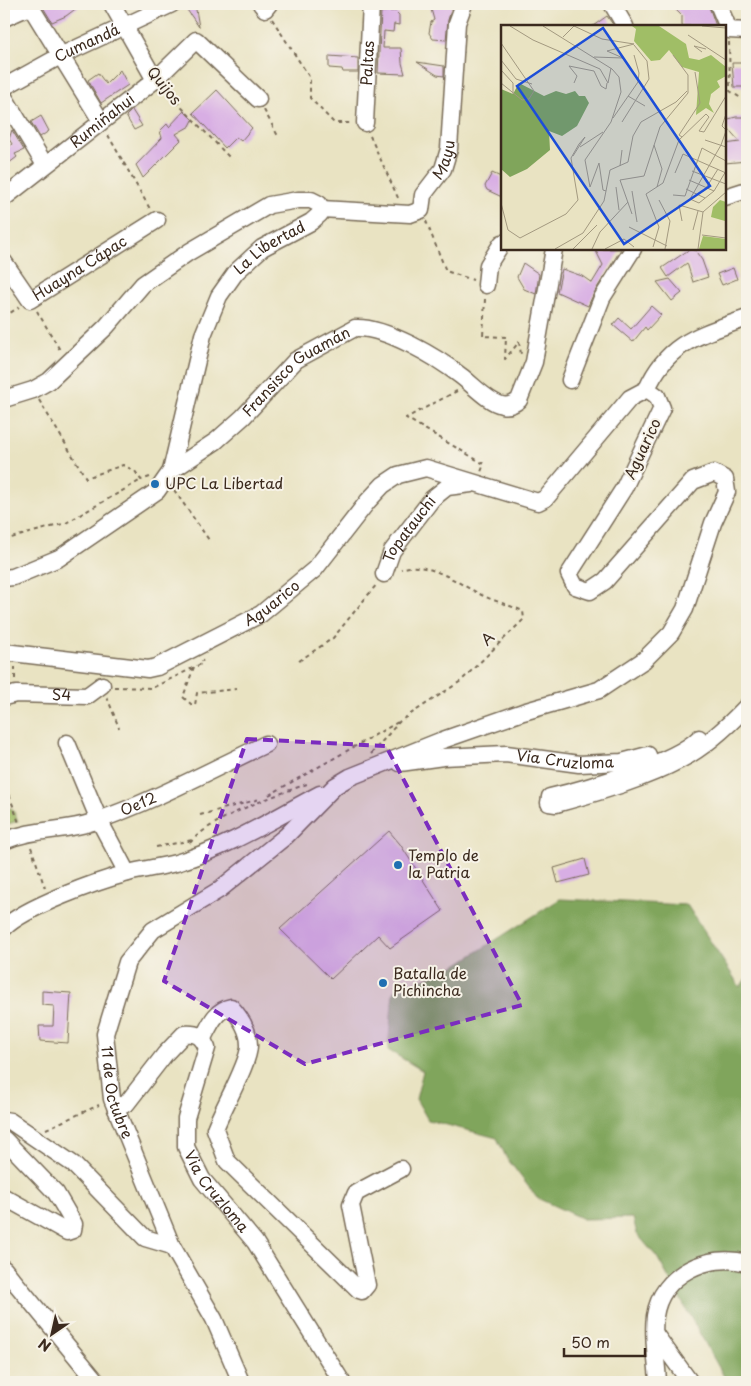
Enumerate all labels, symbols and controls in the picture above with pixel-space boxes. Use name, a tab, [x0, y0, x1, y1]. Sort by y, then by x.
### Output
street label: Cumandá	[50, 17, 124, 67]
inset map	[501, 25, 726, 250]
street label: Paltas	[354, 40, 379, 86]
street label: Quijos	[142, 61, 188, 109]
street label: Rumiñahui	[64, 87, 139, 153]
street label: Mayu	[426, 139, 460, 184]
street label: La Libertad	[228, 214, 309, 279]
street label: Huayna Cápac	[27, 229, 131, 306]
street label: Fransisco Guamán	[236, 320, 354, 421]
street label: Aguarico	[617, 414, 666, 483]
place label: UPC La Libertad	[165, 471, 283, 494]
marker: UPC La Libertad	[149, 478, 161, 490]
street label: Topatauchi	[376, 490, 441, 565]
street label: Aguarico	[239, 574, 304, 631]
street label: A	[475, 626, 499, 650]
street label: S4	[52, 682, 72, 706]
street label: Via Cruzloma	[515, 743, 615, 774]
street label: Oe12	[116, 785, 160, 821]
place label: Templo de la Patria	[408, 843, 479, 883]
marker: Templo de la Patria	[392, 859, 404, 871]
place label: Batalla de Pichincha	[393, 961, 467, 1001]
marker: Batalla de Pichincha	[377, 977, 389, 989]
street label: 11 de Octubre	[96, 1045, 140, 1142]
street label: Via Cruzloma	[179, 1146, 256, 1237]
north arrow	[28, 1308, 78, 1358]
scale bar	[564, 1326, 645, 1358]
text: 50 m	[571, 1330, 610, 1353]
text: N	[34, 1333, 55, 1357]

